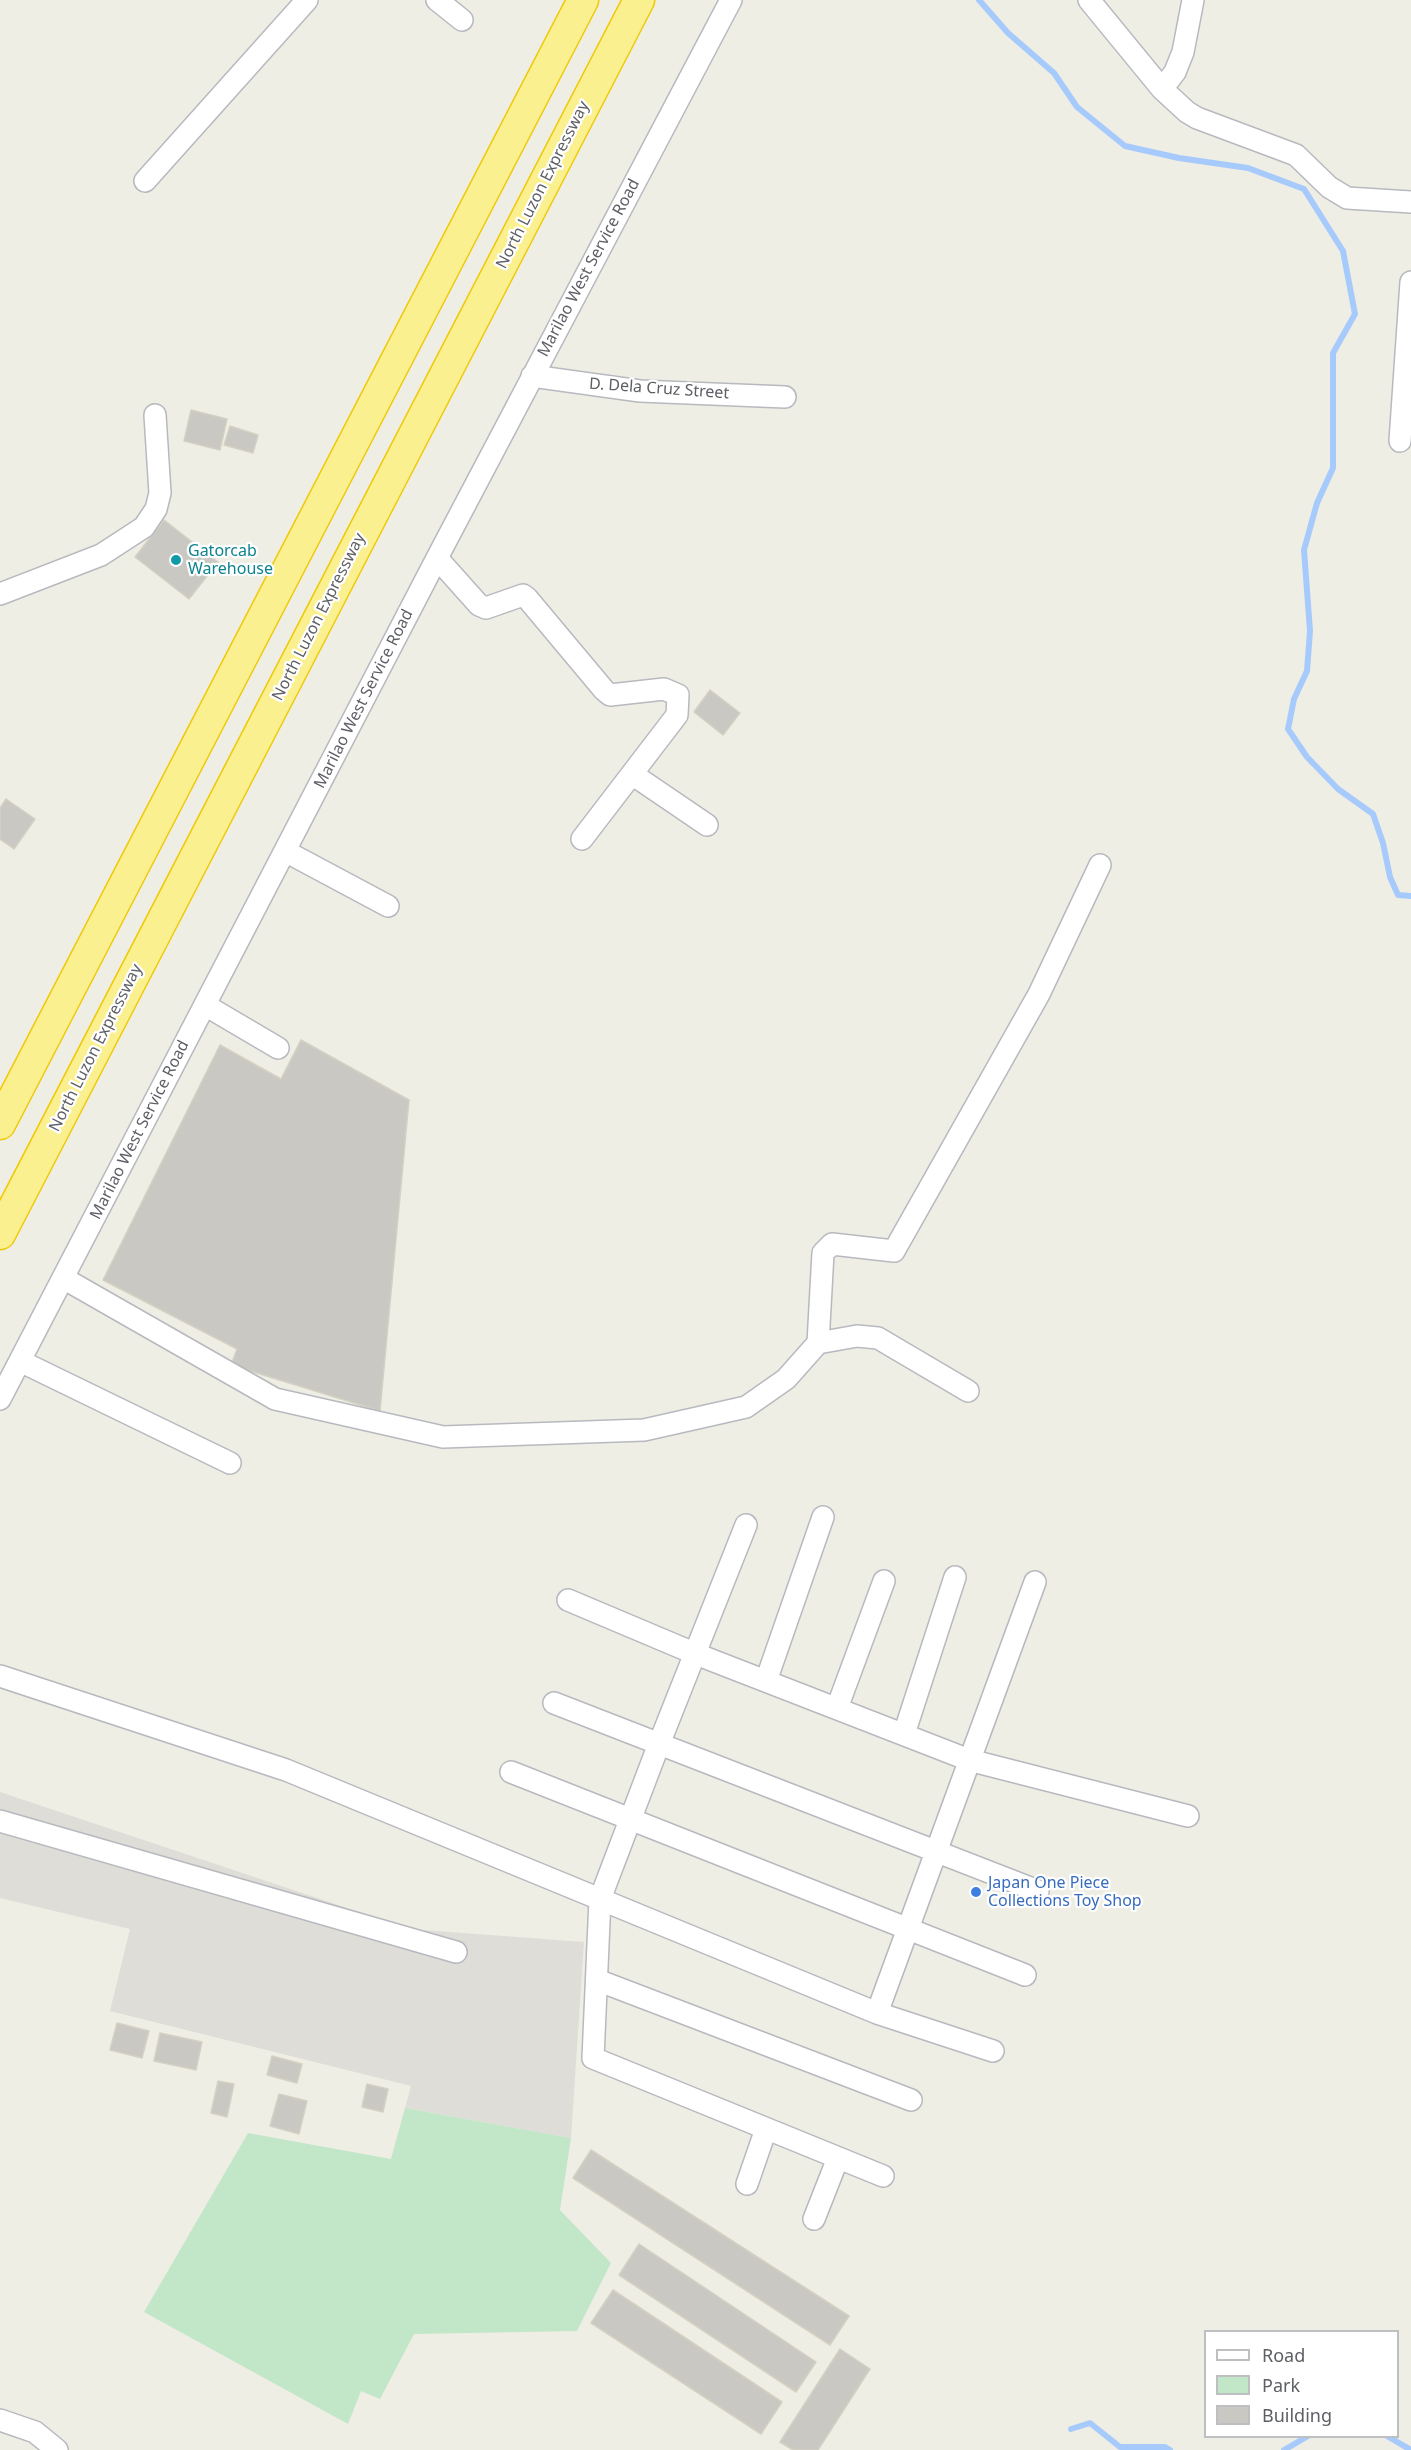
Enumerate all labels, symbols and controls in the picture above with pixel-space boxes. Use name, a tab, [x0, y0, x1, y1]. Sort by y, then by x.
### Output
street label: North Luzon Expressway	[492, 98, 594, 272]
street label: Marilao West Service Road	[534, 176, 644, 360]
street label: D. Dela Cruz Street	[588, 375, 730, 403]
street label: North Luzon Expressway	[268, 530, 370, 704]
place label: Gatorcab Warehouse	[188, 541, 273, 579]
marker: Gatorcab Warehouse	[169, 553, 183, 567]
street label: Marilao West Service Road	[310, 606, 418, 792]
street label: North Luzon Expressway	[45, 961, 147, 1135]
street label: Marilao West Service Road	[86, 1037, 194, 1223]
place label: Japan One Piece Collections Toy Shop	[988, 1873, 1142, 1911]
marker: Japan One Piece Collections Toy Shop	[969, 1885, 983, 1899]
legend	[1204, 2330, 1399, 2438]
text: Road	[1262, 2343, 1305, 2367]
text: Park	[1262, 2373, 1300, 2397]
text: Building	[1262, 2403, 1332, 2427]

